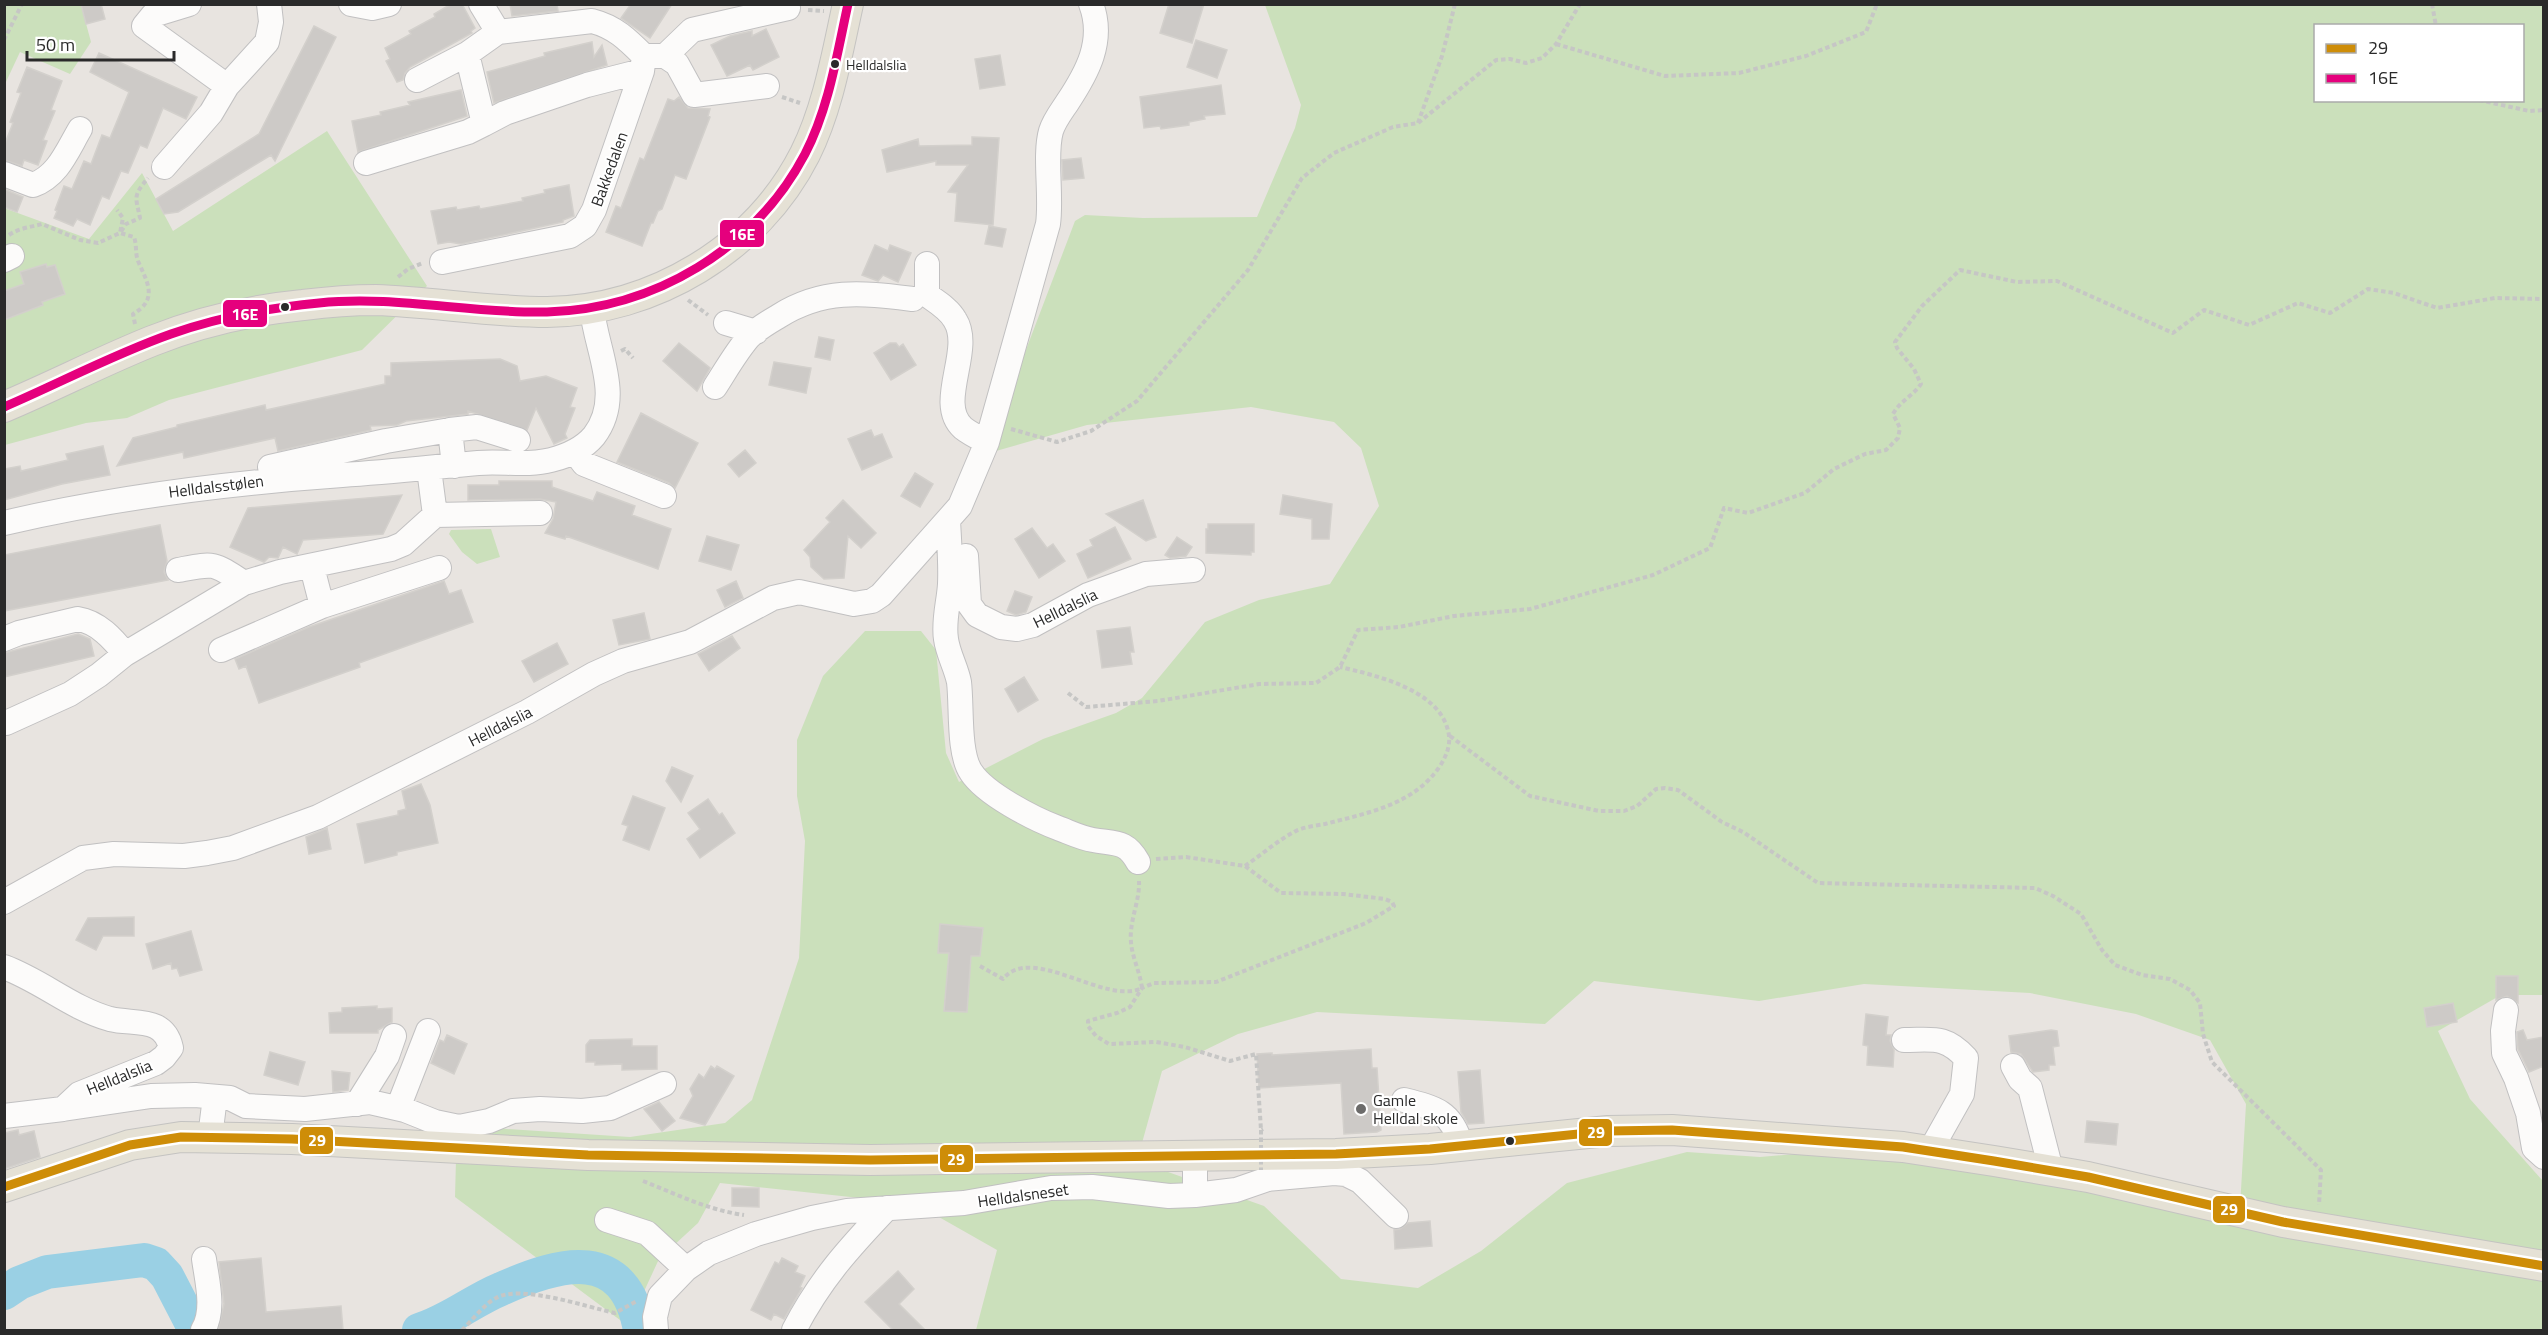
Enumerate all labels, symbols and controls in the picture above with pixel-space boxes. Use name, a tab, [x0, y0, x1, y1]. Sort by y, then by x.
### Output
scale bar	[27, 24, 174, 62]
legend	[2314, 24, 2524, 102]
text: 50 m	[36, 31, 75, 58]
text: 29	[2368, 34, 2388, 61]
place label: Helldalslia	[846, 54, 906, 75]
marker: Helldalslia	[829, 58, 841, 70]
text: 16E	[2368, 64, 2398, 91]
street label: Bakkedalen	[584, 128, 634, 210]
line badge: 16E	[719, 219, 765, 248]
text: 16E	[729, 222, 756, 246]
line badge: 16E	[222, 299, 268, 328]
unlabelled marker	[279, 301, 291, 313]
text: 16E	[232, 302, 259, 326]
street label: Helldalsstølen	[167, 468, 265, 504]
street label: Helldalslia	[1029, 582, 1101, 634]
street label: Helldalslia	[464, 700, 536, 752]
street label: Helldalslia	[83, 1053, 155, 1101]
place label: Gamle Helldal skole	[1373, 1088, 1458, 1130]
marker: Gamle Helldal skole	[1354, 1102, 1368, 1116]
line badge: 29	[1578, 1118, 1613, 1147]
text: 29	[1587, 1120, 1605, 1144]
line badge: 29	[299, 1126, 334, 1155]
text: 29	[308, 1128, 326, 1152]
unlabelled marker	[1504, 1135, 1516, 1147]
line badge: 29	[939, 1144, 974, 1173]
text: 29	[947, 1147, 965, 1171]
street label: Helldalsneset	[976, 1177, 1070, 1213]
line badge: 29	[2212, 1195, 2246, 1224]
text: 29	[2220, 1197, 2238, 1221]

